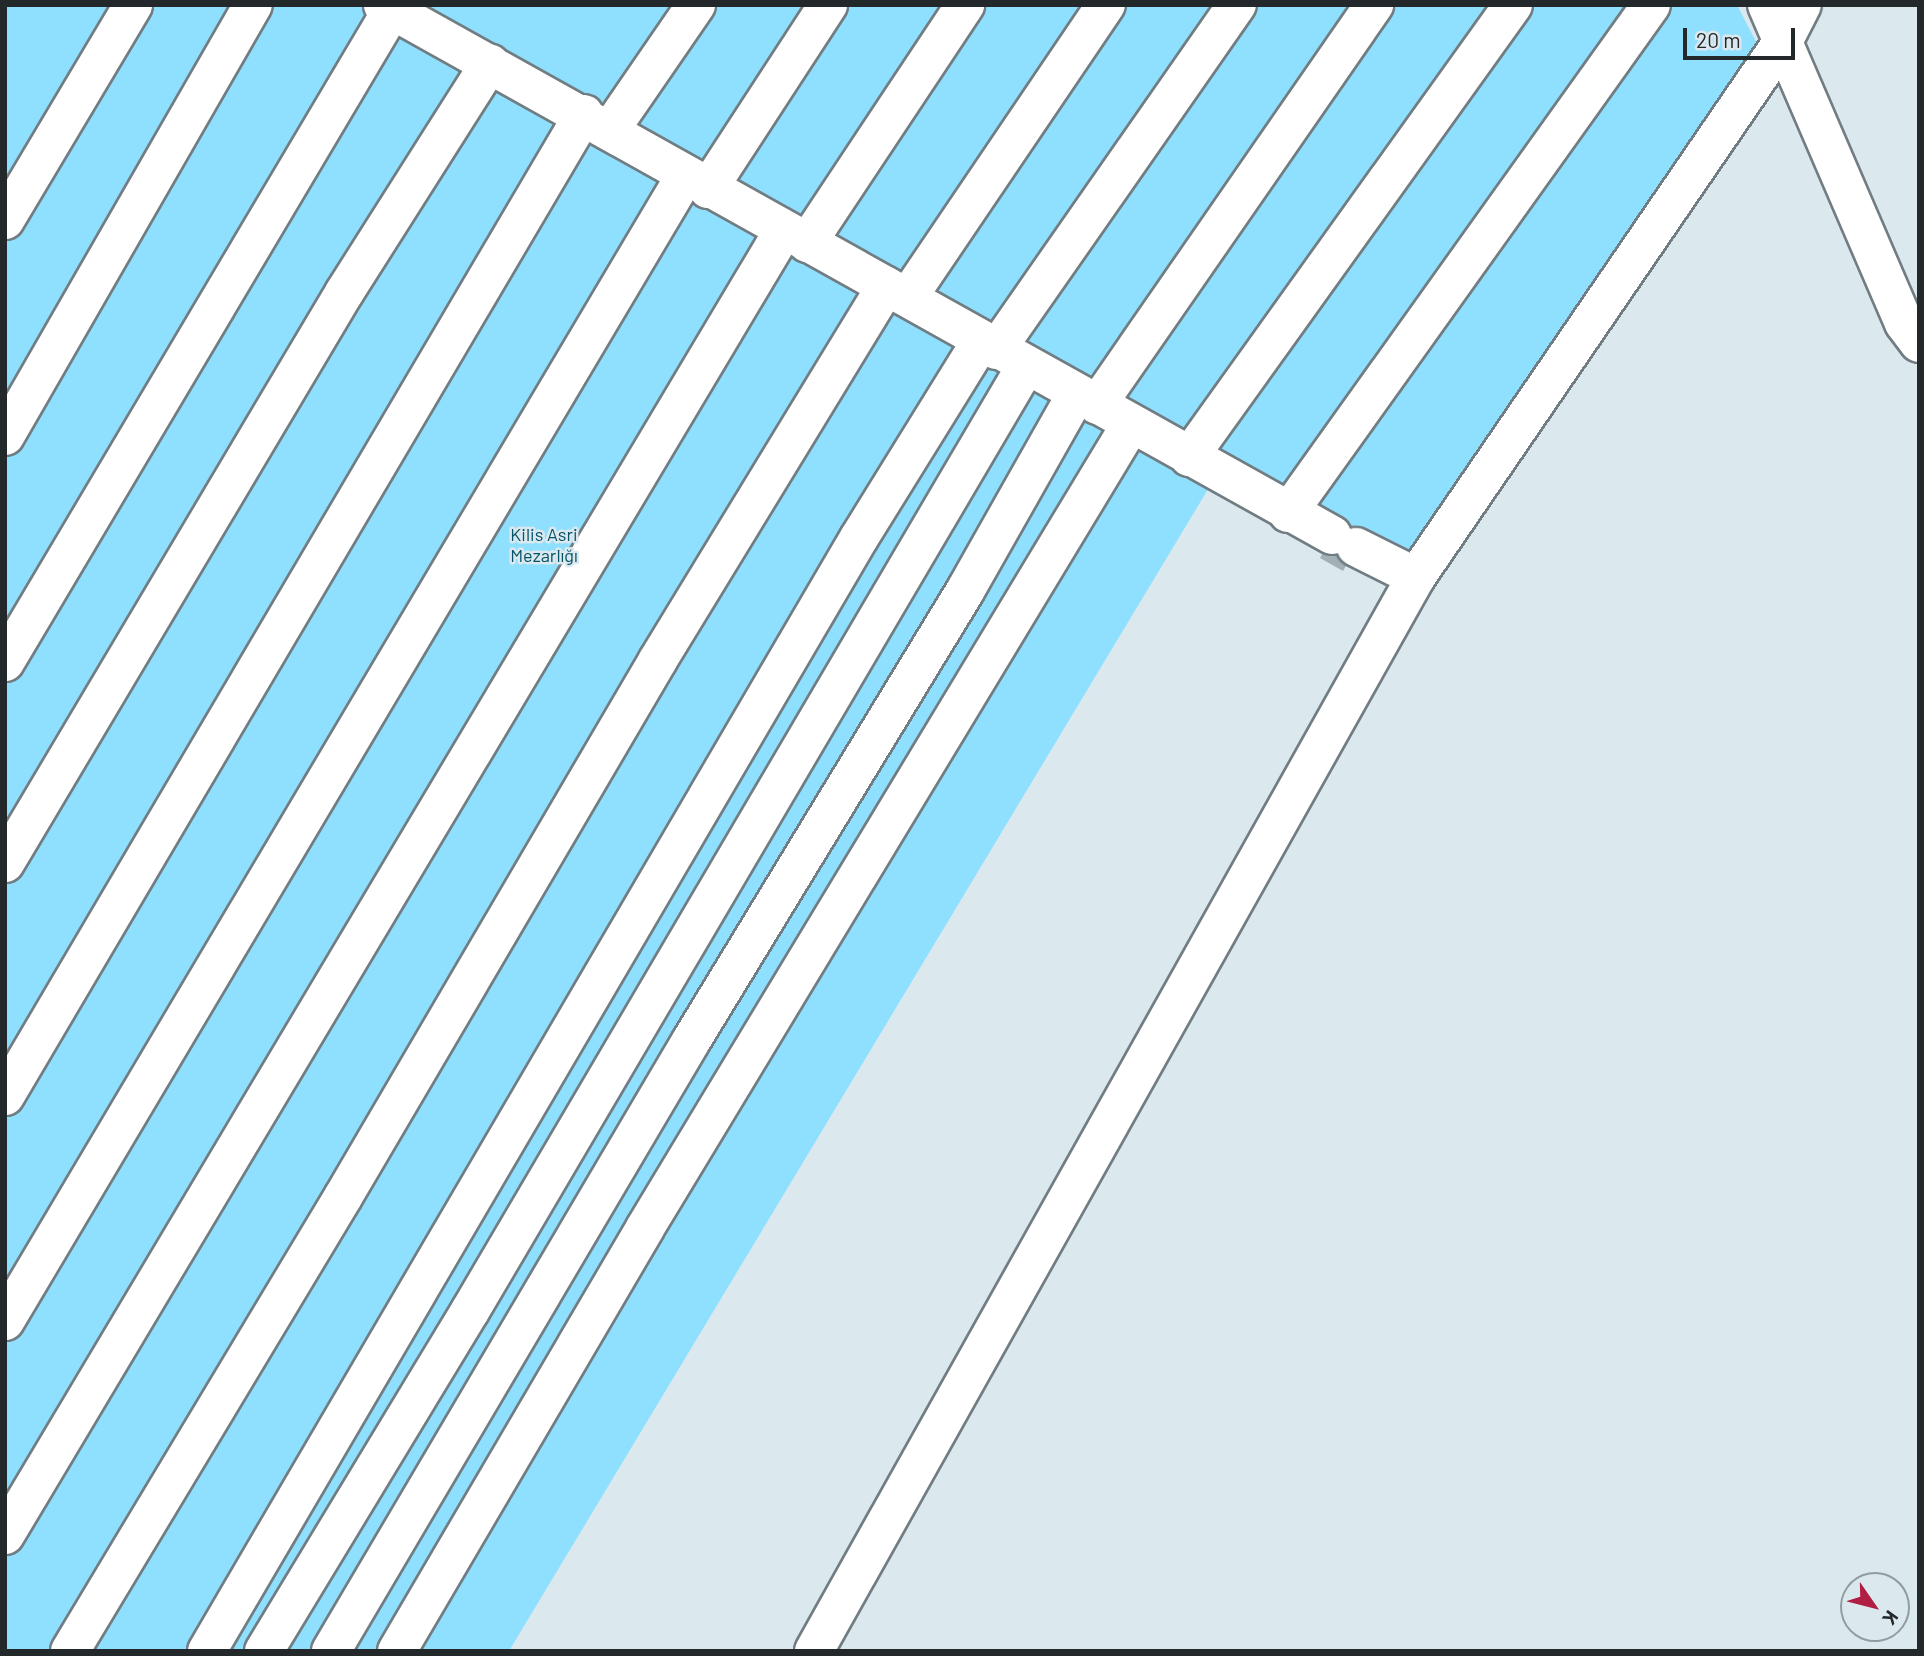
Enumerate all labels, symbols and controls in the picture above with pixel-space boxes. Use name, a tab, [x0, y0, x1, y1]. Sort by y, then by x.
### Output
scale bar	[1686, 14, 1798, 58]
text: 20 m	[1696, 27, 1741, 52]
park label: Kilis Asri Mezarlığı	[510, 524, 578, 566]
north arrow	[1840, 1572, 1910, 1642]
text: K	[1878, 1607, 1904, 1630]

